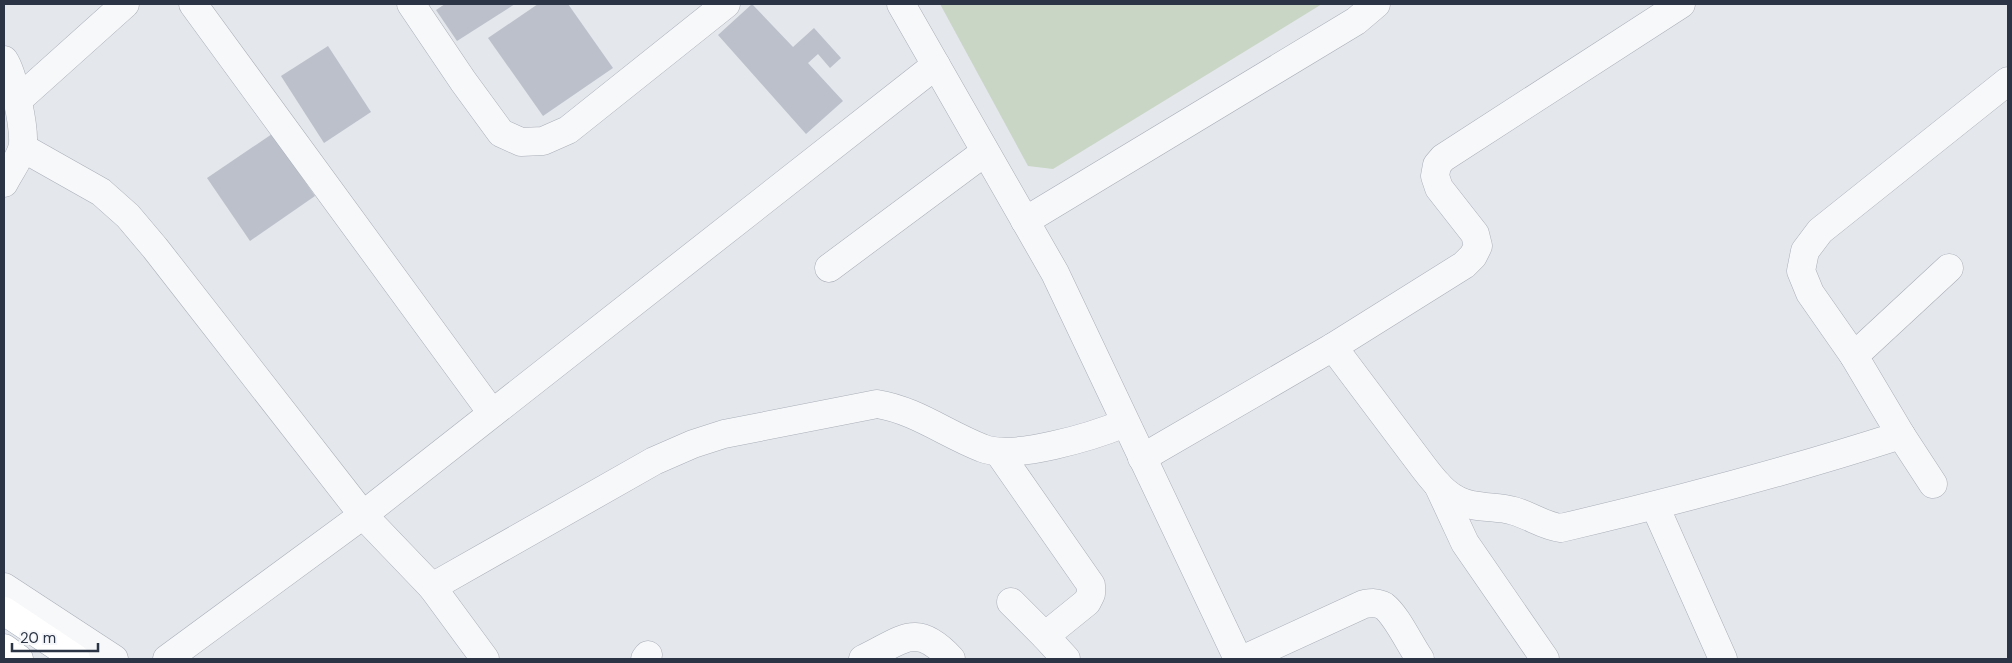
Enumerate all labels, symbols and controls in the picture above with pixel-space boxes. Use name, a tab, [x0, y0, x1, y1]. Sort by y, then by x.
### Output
scale bar	[12, 620, 99, 652]
text: 20 m	[20, 628, 56, 648]

